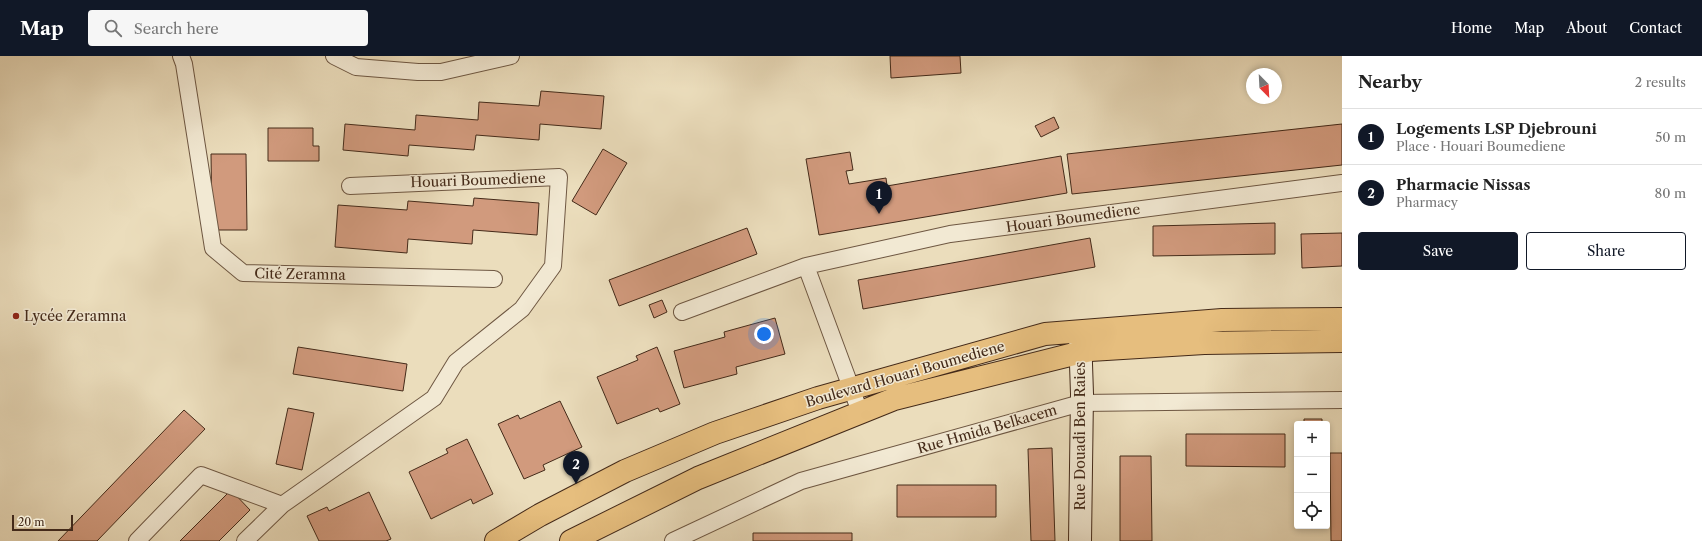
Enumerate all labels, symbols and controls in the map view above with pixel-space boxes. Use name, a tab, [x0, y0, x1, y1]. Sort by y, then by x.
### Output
search box	[88, 10, 368, 46]
text: Map	[20, 17, 64, 40]
icon: search	[102, 17, 124, 39]
text: Search here	[134, 19, 219, 38]
text: Home	[1451, 19, 1492, 37]
text: Map	[1514, 19, 1544, 37]
text: About	[1566, 19, 1607, 37]
text: Contact	[1629, 19, 1682, 37]
north arrow	[1246, 68, 1282, 104]
text: Nearby	[1358, 72, 1422, 92]
text: 2 results	[1635, 74, 1686, 90]
text: Logements LSP Djebrouni	[1396, 119, 1597, 138]
text: 1	[1368, 129, 1374, 145]
text: 50 m	[1655, 129, 1686, 145]
text: Place · Houari Boumediene	[1396, 138, 1566, 154]
street label: Houari Boumediene	[410, 169, 546, 191]
text: Pharmacie Nissas	[1396, 175, 1530, 194]
pin: 1	[866, 181, 892, 214]
text: 2	[1367, 185, 1375, 201]
text: 80 m	[1654, 185, 1686, 201]
text: Pharmacy	[1396, 194, 1458, 210]
street label: Houari Boumediene	[1005, 200, 1141, 236]
button: Save	[1358, 232, 1518, 270]
button: Share	[1526, 232, 1686, 270]
street label: Cité Zeramna	[254, 264, 346, 284]
place label: Lycée Zeramna	[24, 307, 127, 325]
marker: Lycée Zeramna	[11, 311, 21, 321]
your location	[754, 324, 774, 344]
street label: Boulevard Houari Boumediene	[803, 337, 1007, 411]
street label: Rue Douadi Ben Raies	[1071, 362, 1089, 510]
street label: Rue Hmida Belkacem	[915, 400, 1059, 458]
map controls	[1294, 421, 1330, 529]
button: +	[1294, 421, 1330, 457]
pin: 2	[563, 451, 589, 484]
button: −	[1294, 457, 1330, 493]
button: locate	[1294, 493, 1330, 529]
scale bar	[12, 513, 73, 532]
text: 20 m	[18, 515, 44, 529]

